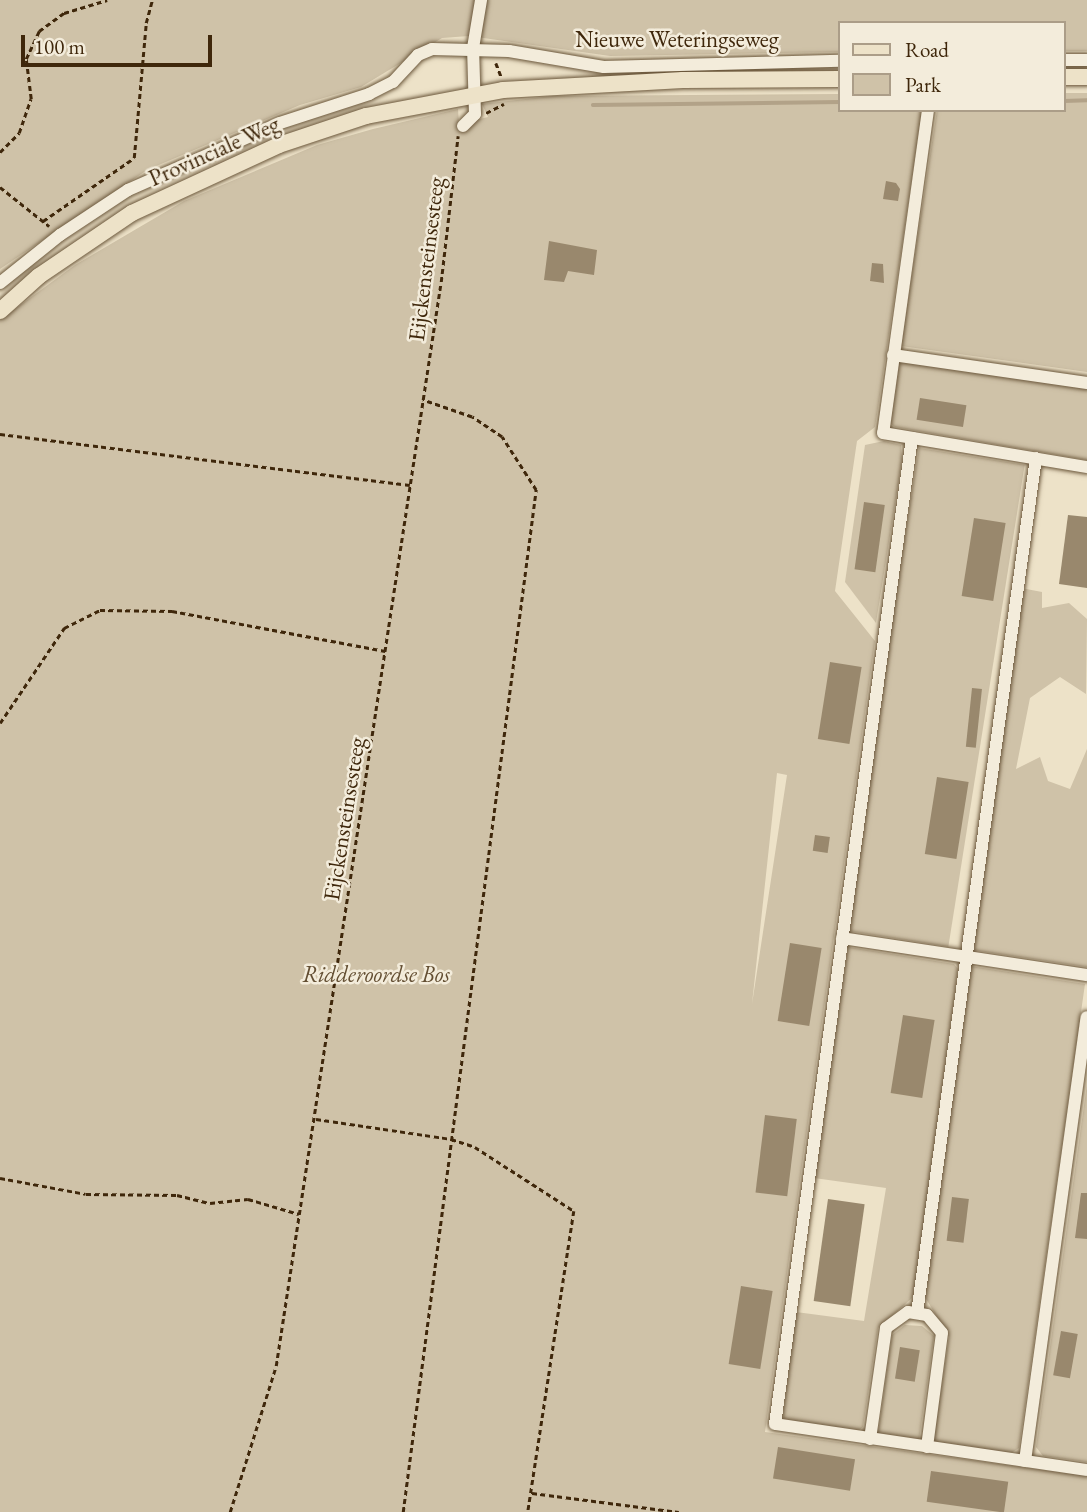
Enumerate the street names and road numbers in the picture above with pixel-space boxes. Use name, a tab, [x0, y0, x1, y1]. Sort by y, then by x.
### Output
street label: Nieuwe Weteringseweg	[575, 25, 779, 53]
street label: Provinciale Weg	[144, 110, 284, 192]
street label: Eijckensteinsesteeg	[402, 175, 450, 343]
street label: Eijckensteinsesteeg	[317, 735, 371, 903]

